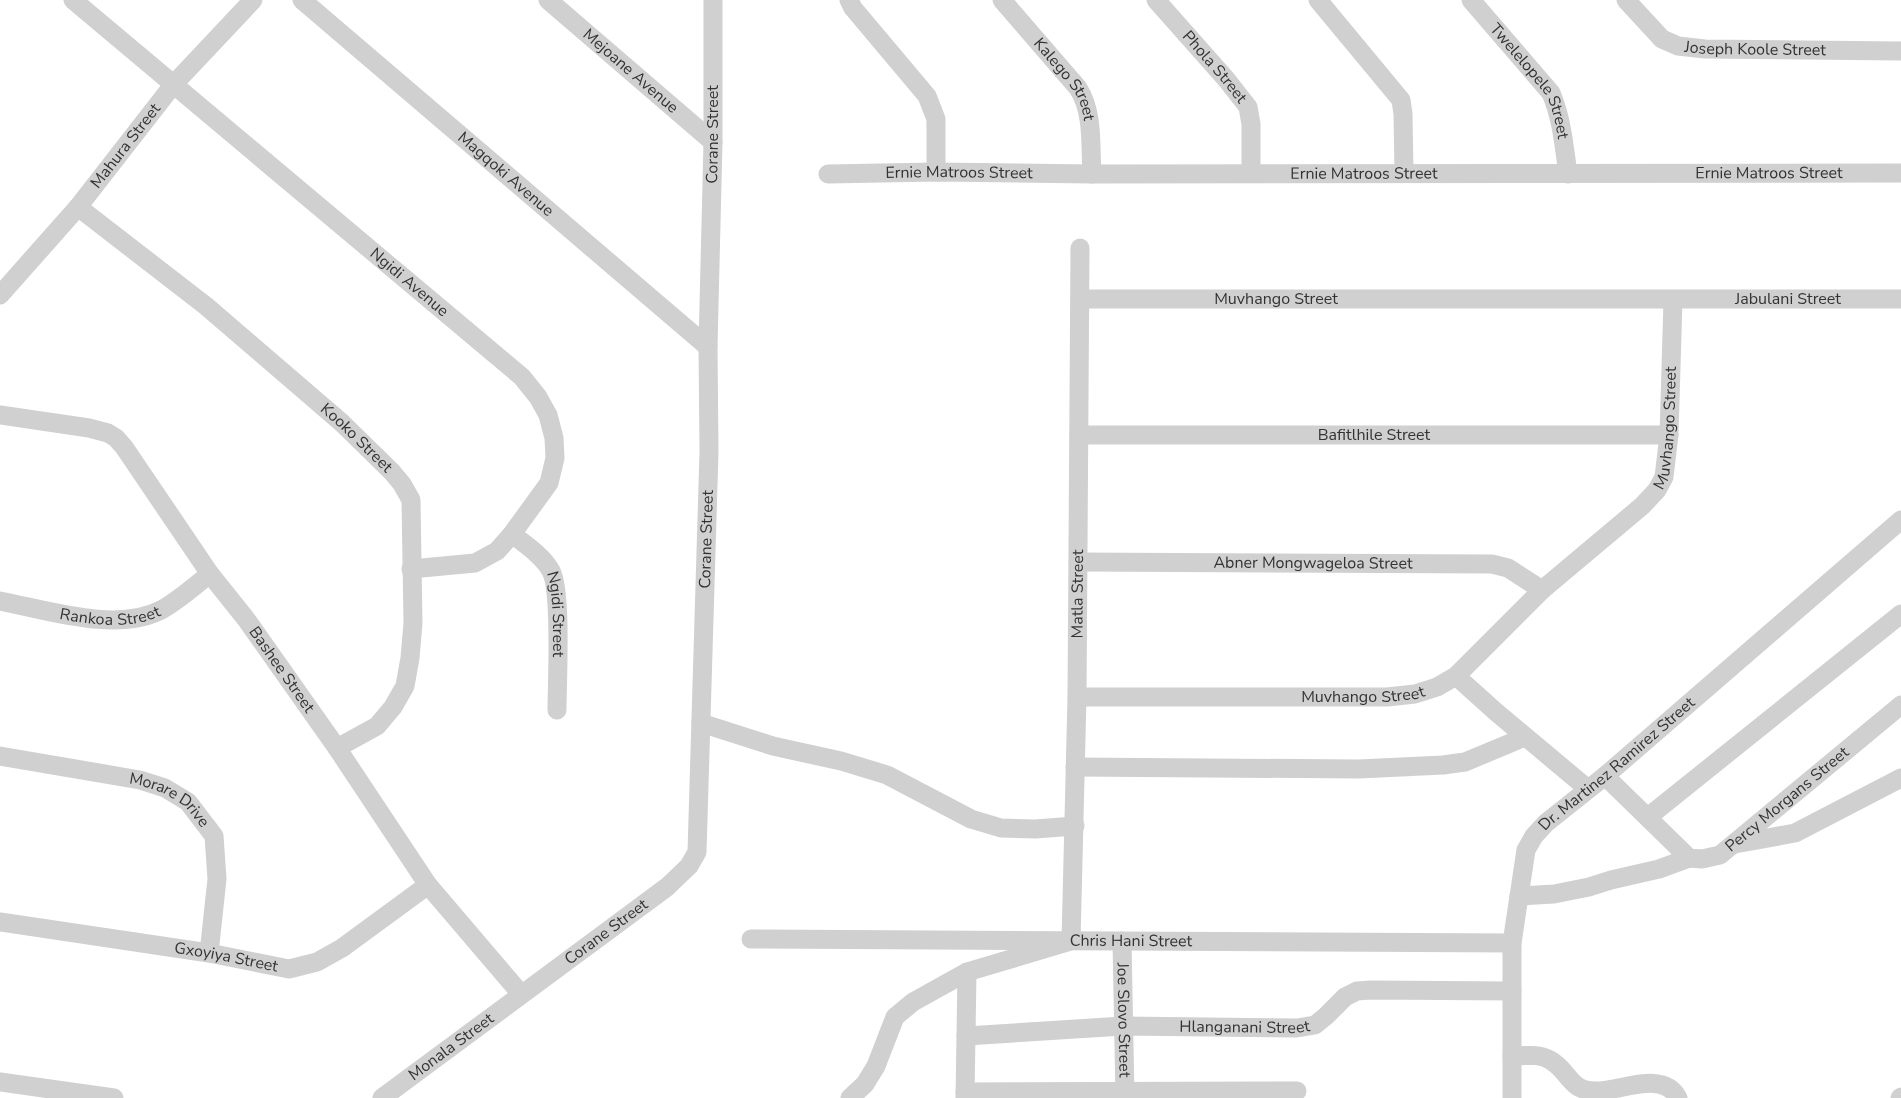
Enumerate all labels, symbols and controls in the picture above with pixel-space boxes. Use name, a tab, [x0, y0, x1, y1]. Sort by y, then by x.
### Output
street label: Twelelopele Street	[1485, 19, 1574, 141]
street label: Mejoane Avenue	[578, 24, 683, 118]
street label: Phola Street	[1177, 26, 1252, 108]
street label: Kalego Street	[1028, 33, 1100, 123]
street label: Joseph Koole Street	[1682, 36, 1827, 61]
street label: Corane Street	[701, 85, 724, 184]
street label: Mahura Street	[85, 99, 166, 193]
street label: Magqoki Avenue	[453, 127, 559, 222]
street label: Ernie Matroos Street	[885, 161, 1033, 184]
street label: Ernie Matroos Street	[1695, 162, 1843, 184]
street label: Ernie Matroos Street	[1290, 163, 1438, 185]
street label: Ngidi Avenue	[365, 243, 453, 322]
street label: Muvhango Street	[1214, 288, 1338, 310]
street label: Jabulani Street	[1734, 288, 1841, 310]
street label: Muvhango Street	[1648, 366, 1682, 494]
street label: Kooko Street	[316, 398, 398, 478]
street label: Bafitlhile Street	[1318, 424, 1431, 446]
street label: Corane Street	[694, 489, 719, 589]
street label: Matla Street	[1066, 549, 1089, 638]
street label: Abner Mongwageloa Street	[1213, 552, 1413, 575]
street label: Ngidi Street	[541, 569, 569, 658]
street label: Rankoa Street	[58, 601, 164, 631]
street label: Bashee Street	[244, 622, 320, 718]
street label: Muvhango Street	[1301, 680, 1428, 708]
street label: Dr. Martinez Ramirez Street	[1533, 692, 1700, 835]
street label: Percy Morgans Street	[1721, 741, 1854, 857]
street label: Morare Drive	[128, 767, 215, 832]
street label: Corane Street	[560, 894, 653, 970]
street label: Chris Hani Street	[1070, 930, 1193, 952]
street label: Gxoyiya Street	[173, 937, 280, 978]
street label: Joe Slovo Street	[1111, 961, 1136, 1078]
street label: Monala Street	[404, 1008, 499, 1086]
street label: Hlanganani Street	[1179, 1015, 1312, 1039]

